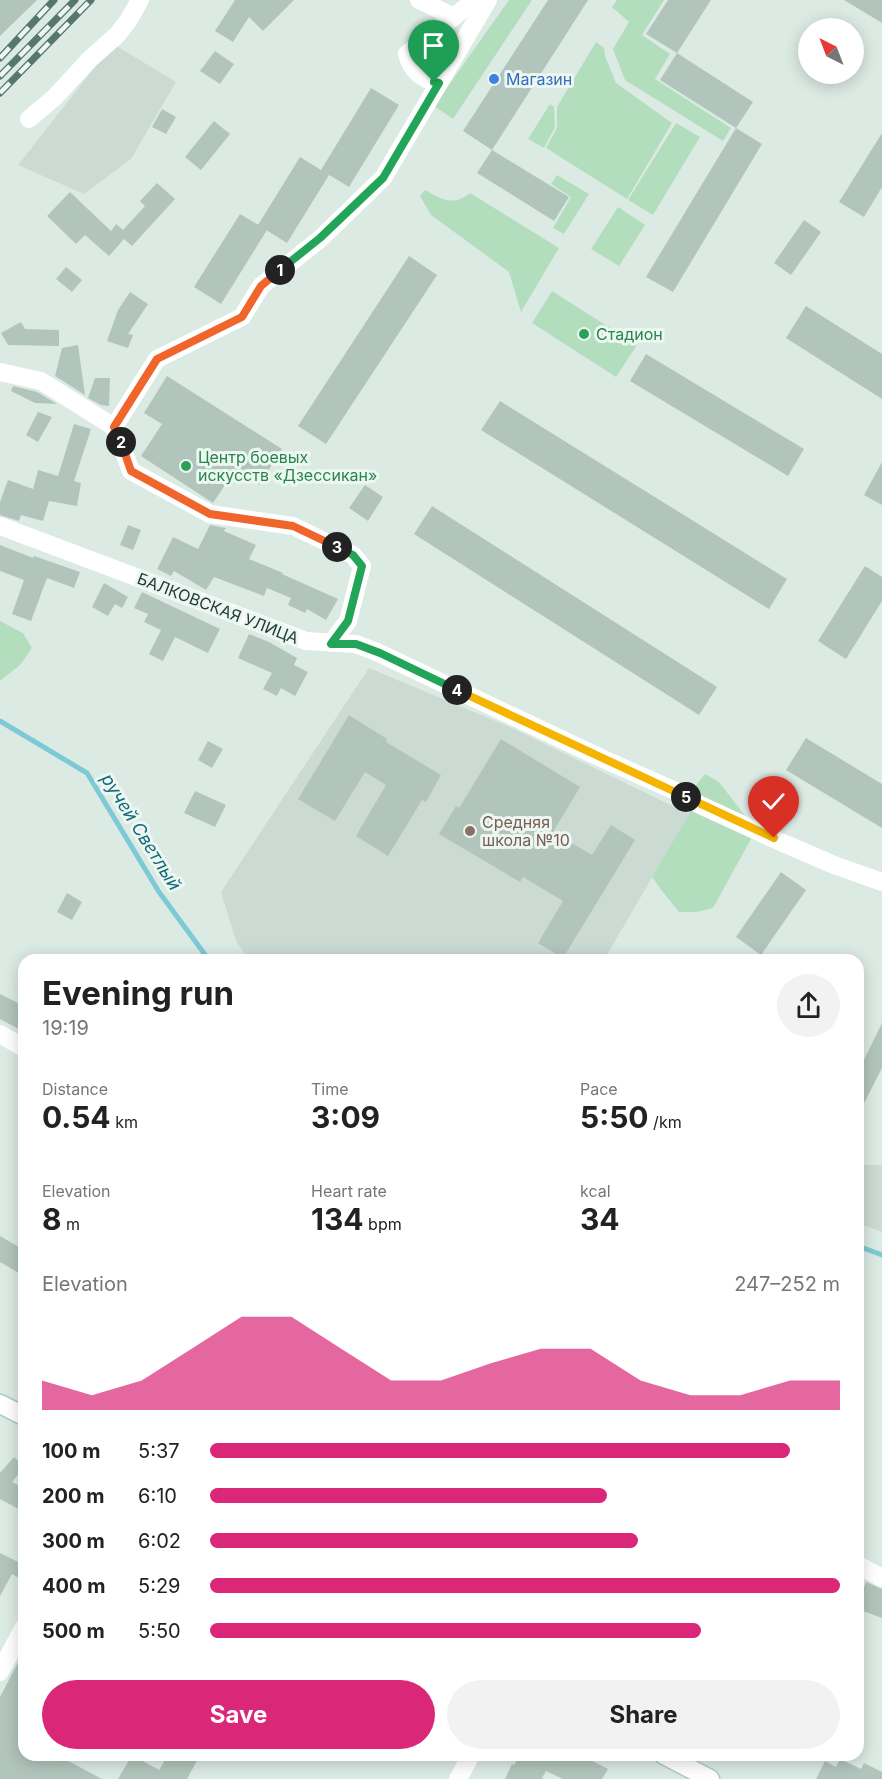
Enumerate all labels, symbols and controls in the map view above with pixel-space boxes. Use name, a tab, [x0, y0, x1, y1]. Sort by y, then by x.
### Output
north arrow	[798, 18, 864, 84]
map controls	[798, 18, 864, 84]
pin	[408, 20, 459, 82]
icon: arrive	[417, 29, 450, 62]
place label: Магазин	[506, 69, 572, 89]
marker: Магазин	[487, 72, 501, 86]
pin: 1	[265, 255, 295, 285]
text: 1	[277, 260, 283, 280]
place label: Стадион	[596, 324, 663, 344]
marker: Стадион	[577, 327, 591, 341]
pin: 2	[106, 427, 136, 457]
text: 2	[116, 432, 126, 452]
place label: Центр боевых искусств «Дзессикан»	[198, 447, 377, 485]
marker: Центр боевых искусств «Дзессикан»	[179, 459, 193, 473]
pin: 3	[322, 532, 352, 562]
text: 3	[332, 537, 342, 557]
street label: БАЛКОВСКАЯ УЛИЦА	[135, 568, 301, 648]
pin: 4	[442, 675, 472, 705]
text: 4	[452, 680, 462, 700]
water label: ручей Светлый	[97, 769, 186, 894]
pin	[748, 776, 799, 838]
pin: 5	[671, 782, 701, 812]
icon: check	[757, 785, 790, 818]
text: 5	[681, 787, 691, 807]
place label: Средняя школа №10	[482, 812, 570, 850]
marker: Средняя школа №10	[463, 824, 477, 838]
text: Evening run	[42, 973, 234, 1013]
button: share	[777, 974, 840, 1037]
text: 19:19	[42, 1016, 89, 1040]
text: Distance	[42, 1079, 108, 1099]
text: Time	[311, 1079, 349, 1099]
text: Pace	[580, 1079, 618, 1099]
text: 0.54	[42, 1099, 111, 1135]
text: 3:09	[311, 1099, 380, 1135]
text: 5:50	[580, 1099, 649, 1135]
text: km	[111, 1112, 138, 1132]
text: /km	[649, 1112, 682, 1132]
text: Elevation	[42, 1181, 111, 1201]
text: Heart rate	[311, 1181, 387, 1201]
text: kcal	[580, 1181, 611, 1201]
text: 8	[42, 1201, 62, 1237]
text: 134	[311, 1201, 364, 1237]
text: 34	[580, 1201, 620, 1237]
text: m	[62, 1214, 80, 1234]
text: bpm	[364, 1214, 402, 1234]
text: Elevation	[42, 1272, 128, 1296]
text: 247–252 m	[734, 1272, 840, 1296]
text: 100 m	[42, 1439, 101, 1463]
text: 5:37	[138, 1439, 180, 1463]
text: 200 m	[42, 1484, 105, 1508]
text: 6:10	[138, 1484, 177, 1508]
text: 300 m	[42, 1529, 105, 1553]
text: 6:02	[138, 1529, 181, 1553]
text: 400 m	[42, 1574, 106, 1598]
text: 5:29	[138, 1574, 181, 1598]
text: 500 m	[42, 1619, 105, 1643]
text: 5:50	[138, 1619, 181, 1643]
button: Save	[42, 1680, 435, 1749]
button: Share	[447, 1680, 840, 1749]

